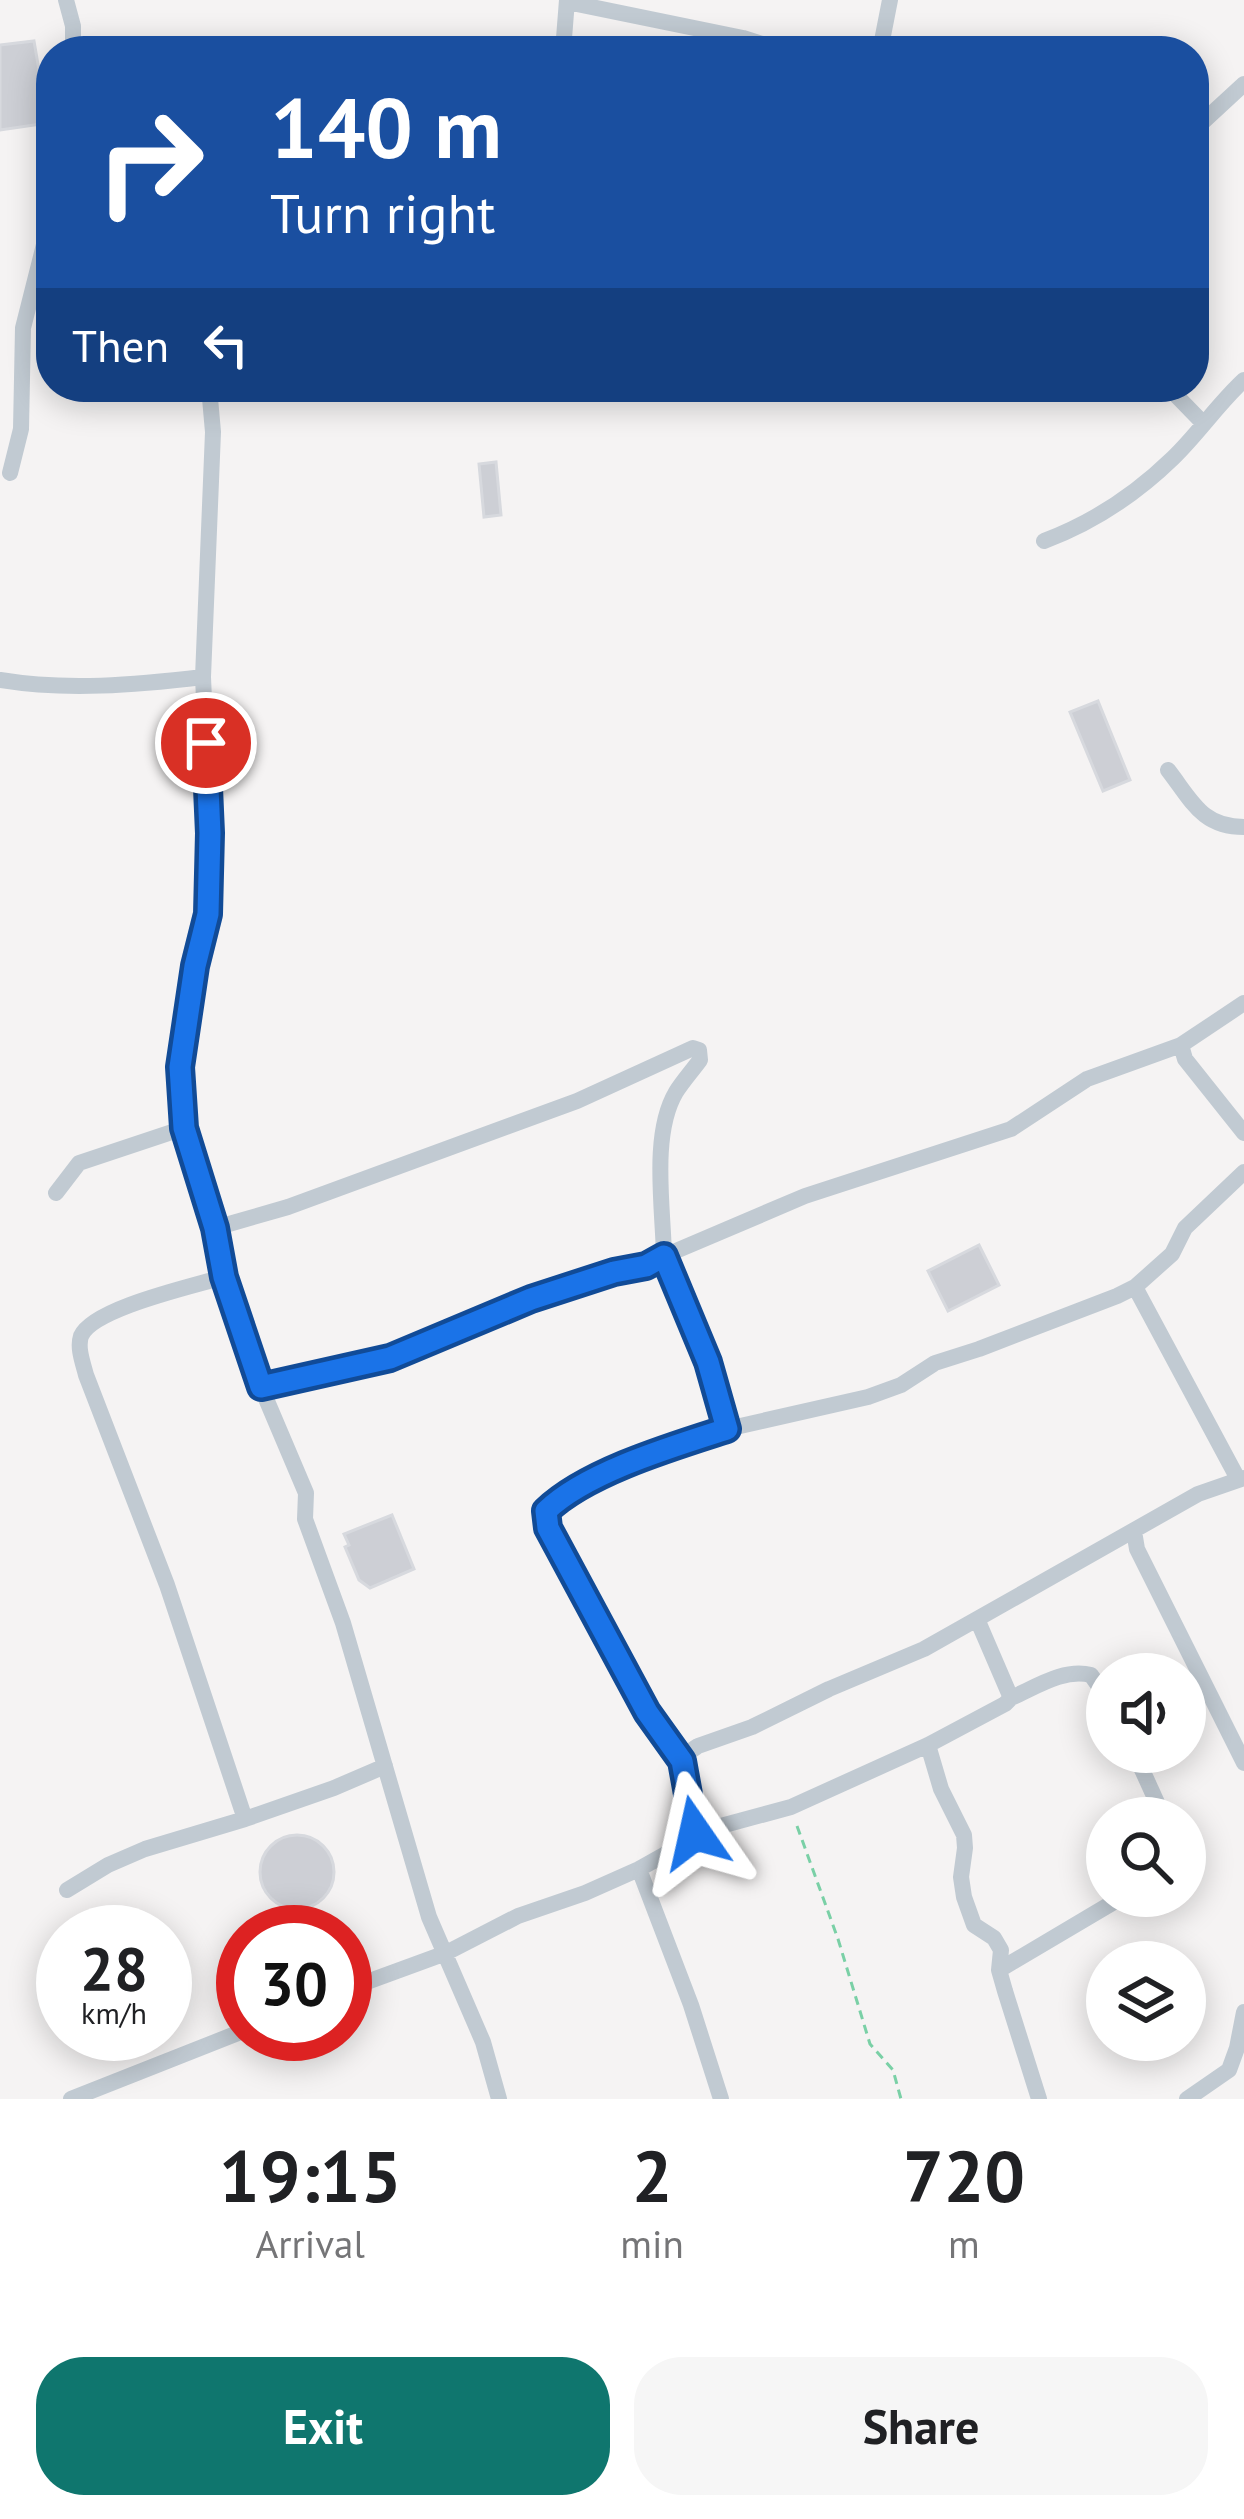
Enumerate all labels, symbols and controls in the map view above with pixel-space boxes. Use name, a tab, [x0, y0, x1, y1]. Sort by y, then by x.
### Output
text: 140 m	[270, 72, 502, 181]
icon: right	[72, 84, 228, 240]
text: Turn right	[270, 178, 495, 248]
icon: left	[193, 312, 259, 378]
text: Then	[72, 316, 169, 374]
pin	[155, 692, 257, 794]
icon: arrive	[173, 710, 239, 776]
map controls	[1086, 1653, 1206, 2061]
button: sound	[1086, 1653, 1206, 1773]
position arrow	[632, 1770, 758, 1896]
button: search	[1086, 1797, 1206, 1917]
speed limit sign: 30	[216, 1905, 372, 2061]
text: 28	[80, 1929, 148, 2007]
button: layers	[1086, 1941, 1206, 2061]
text: km/h	[81, 1993, 147, 2032]
text: 19:15	[219, 2129, 402, 2222]
text: 2	[632, 2129, 673, 2222]
text: 720	[903, 2129, 1025, 2222]
text: Arrival	[256, 2218, 365, 2269]
text: min	[620, 2218, 684, 2269]
text: m	[948, 2218, 980, 2269]
button: Exit	[36, 2357, 610, 2495]
button: Share	[634, 2357, 1208, 2495]

